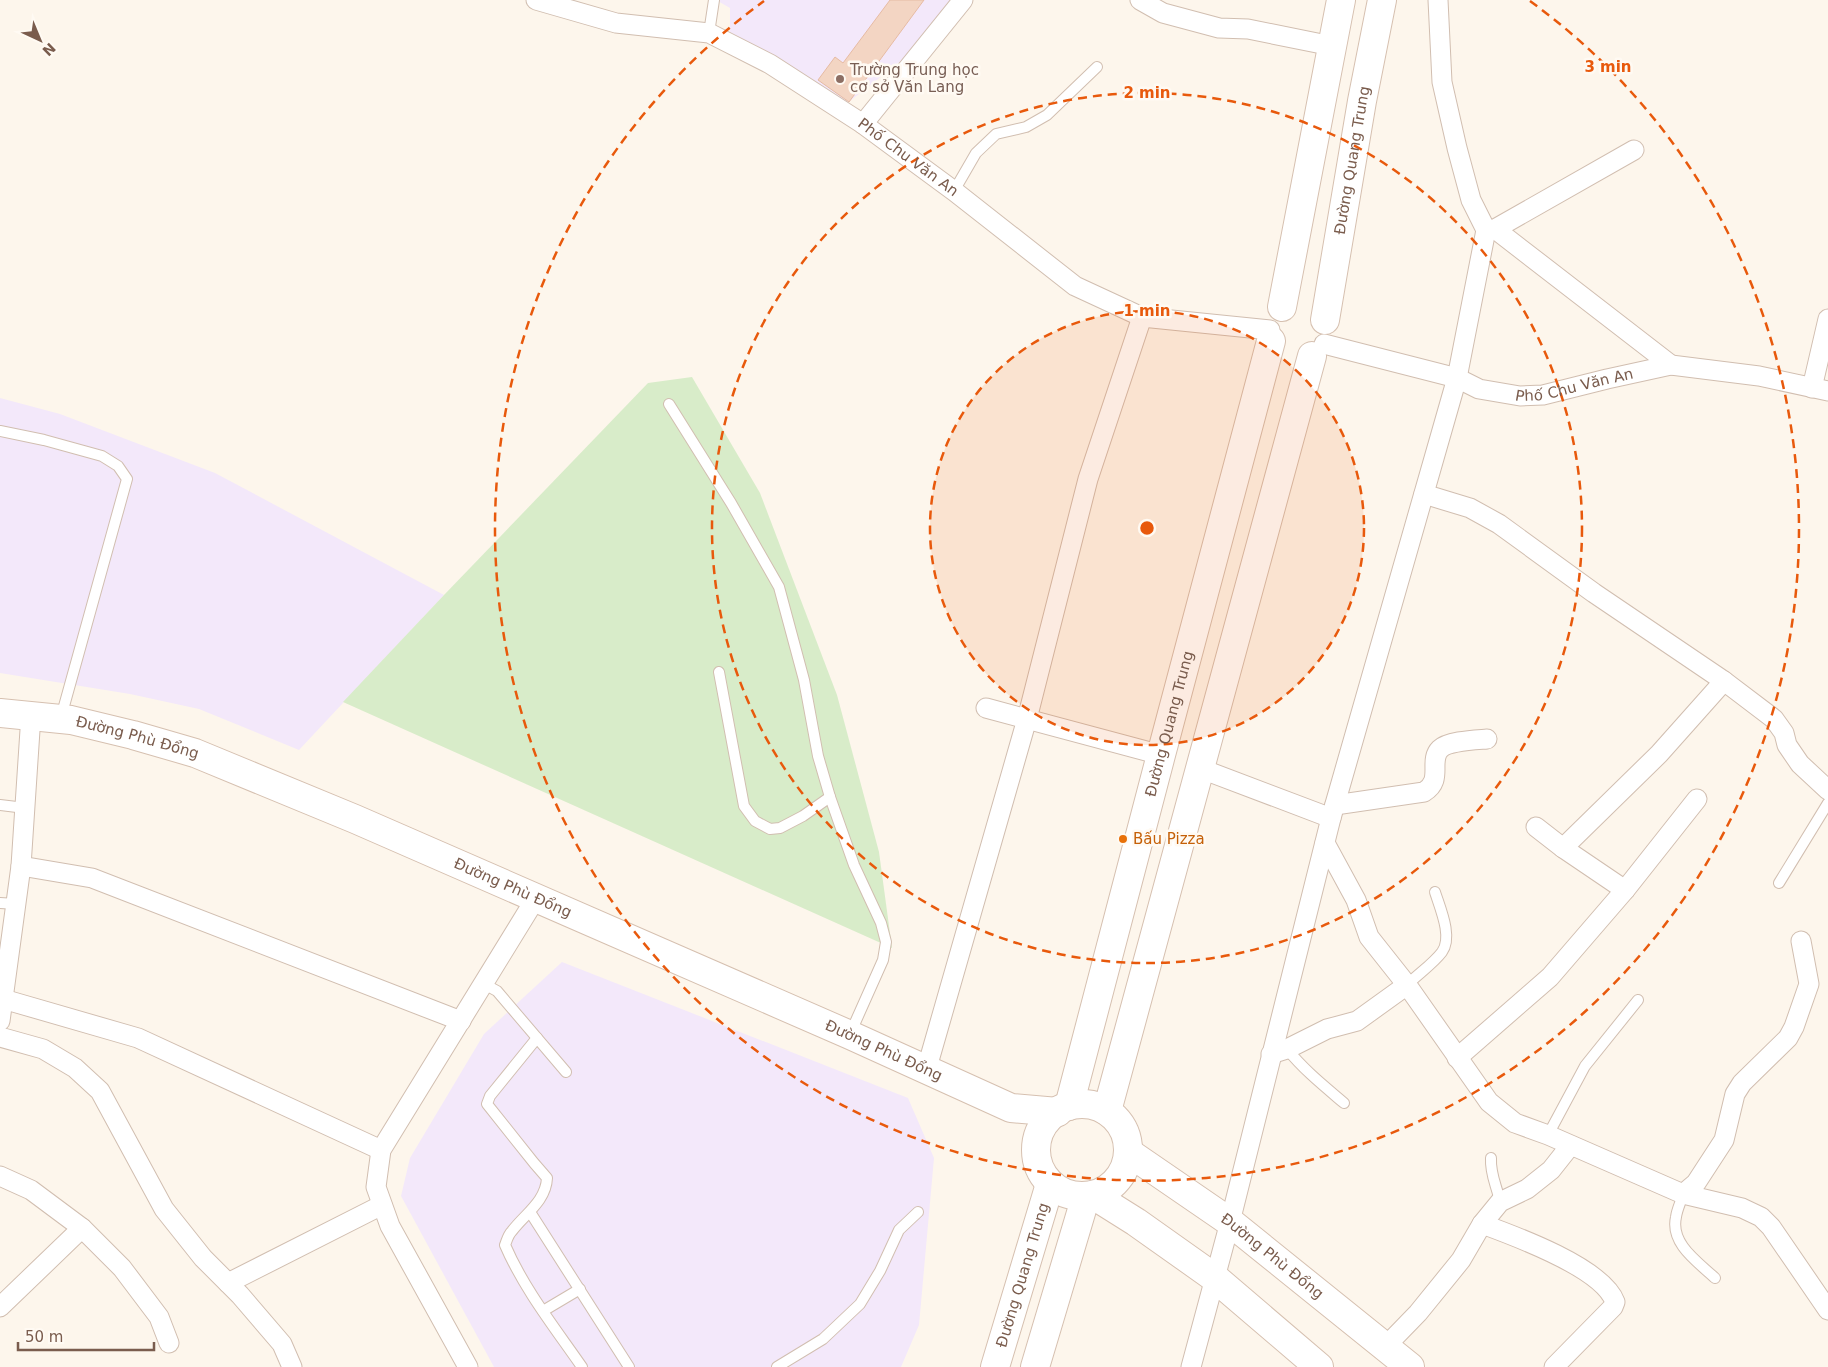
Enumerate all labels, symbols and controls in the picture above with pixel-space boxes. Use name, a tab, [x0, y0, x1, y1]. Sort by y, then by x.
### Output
north arrow	[15, 15, 65, 65]
text: N	[39, 40, 59, 59]
text: 3 min	[1584, 58, 1632, 76]
place label: Trường Trung học cơ sở Văn Lang	[849, 61, 979, 96]
marker: Trường Trung học cơ sở Văn Lang	[834, 73, 846, 85]
text: 2 min	[1123, 84, 1171, 102]
street label: Đường Quang Trung	[1331, 85, 1374, 236]
street label: Phố Chu Văn An	[854, 114, 962, 200]
text: 1 min	[1123, 302, 1171, 320]
street label: Phố Chu Văn An	[1514, 364, 1635, 406]
centre of rings	[1138, 519, 1156, 537]
street label: Đường Quang Trung	[1141, 649, 1197, 799]
street label: Đường Phù Đổng	[74, 712, 201, 763]
place label: Bấu Pizza	[1133, 830, 1205, 848]
marker: Bấu Pizza	[1117, 833, 1129, 845]
street label: Đường Phù Đổng	[451, 854, 575, 922]
street label: Đường Phù Đổng	[822, 1016, 945, 1085]
street label: Đường Quang Trung	[992, 1201, 1053, 1350]
street label: Đường Phù Đổng	[1217, 1209, 1327, 1303]
scale bar	[18, 1320, 154, 1352]
text: 50 m	[25, 1328, 63, 1346]

